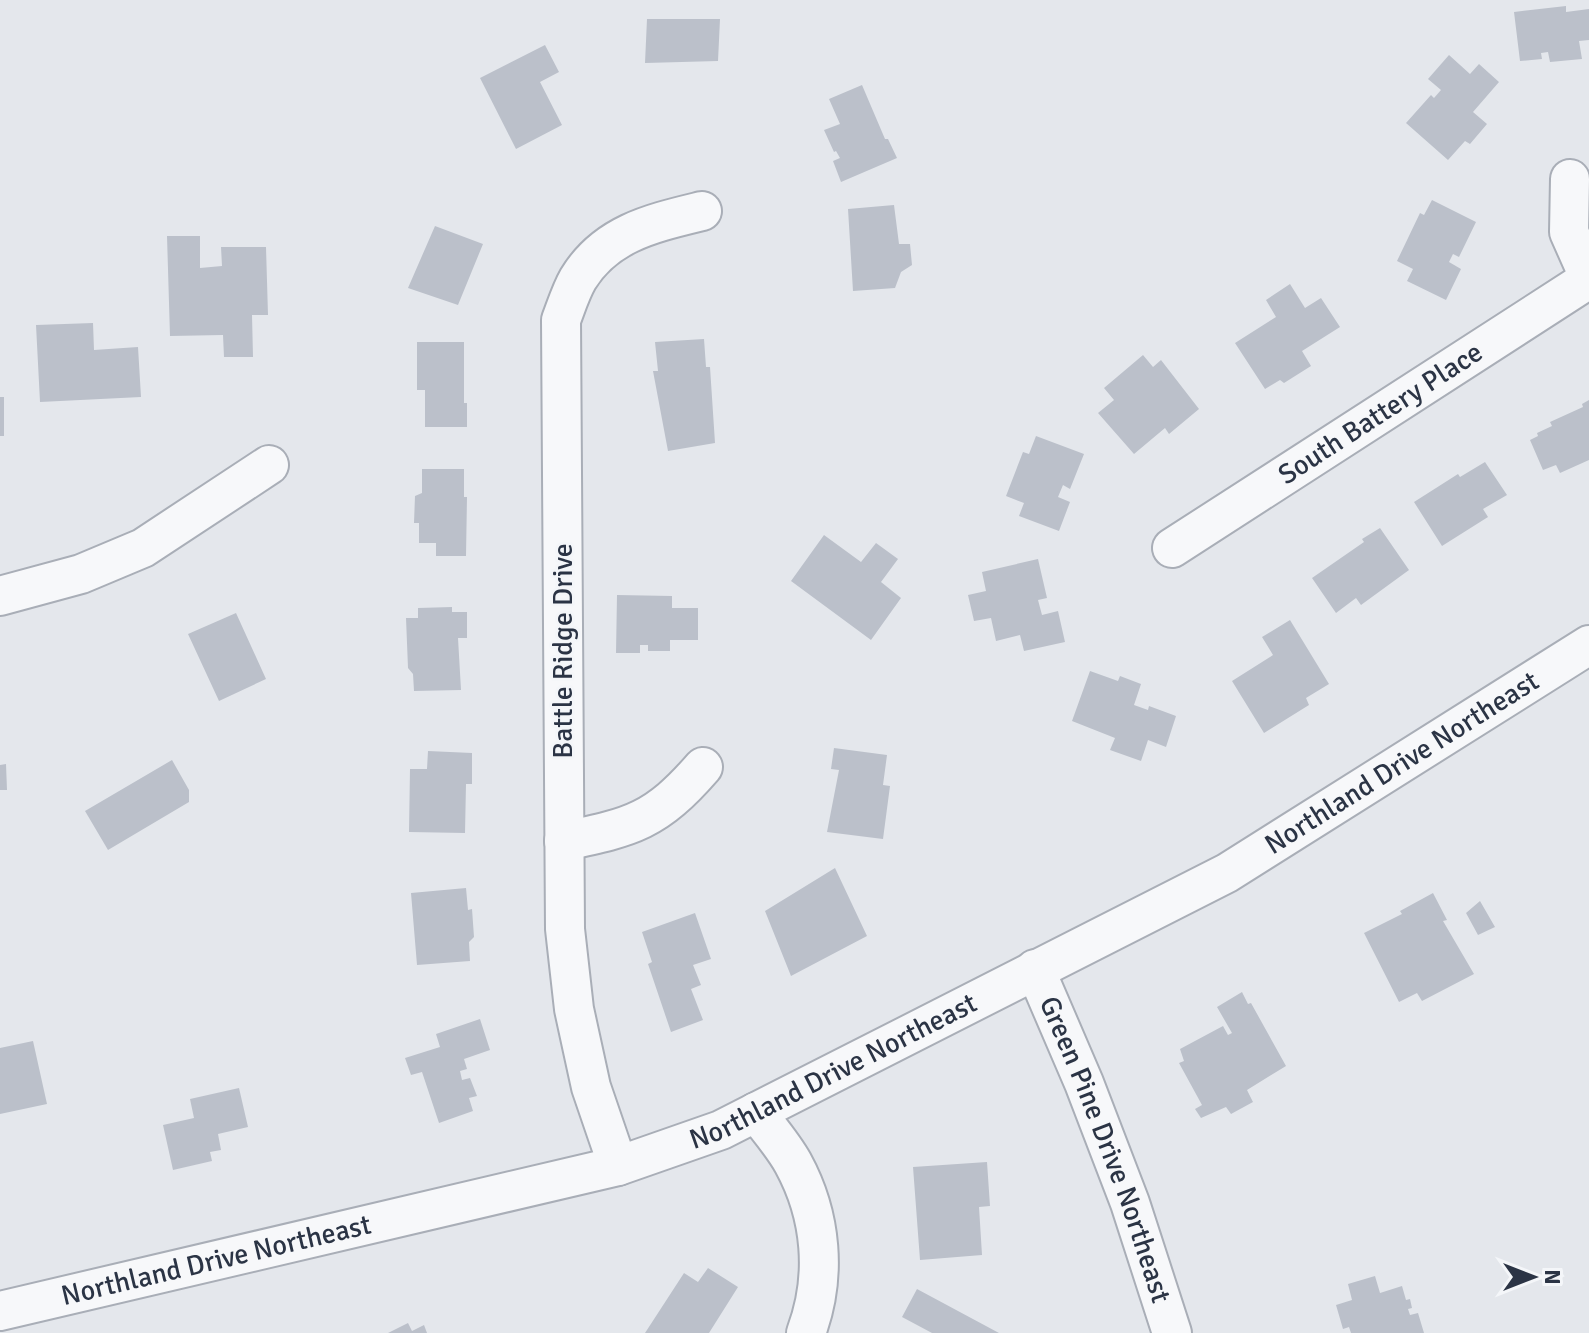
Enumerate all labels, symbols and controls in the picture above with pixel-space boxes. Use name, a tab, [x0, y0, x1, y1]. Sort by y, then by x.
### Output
street label: South Battery Place	[1272, 335, 1489, 492]
street label: Battle Ridge Drive	[546, 543, 580, 759]
street label: Northland Drive Northeast	[1259, 664, 1545, 862]
street label: Northland Drive Northeast	[685, 986, 983, 1157]
street label: Green Pine Drive Northeast	[1032, 991, 1178, 1307]
street label: Northland Drive Northeast	[58, 1207, 374, 1313]
north arrow	[1493, 1237, 1573, 1317]
text: N	[1539, 1269, 1566, 1285]

